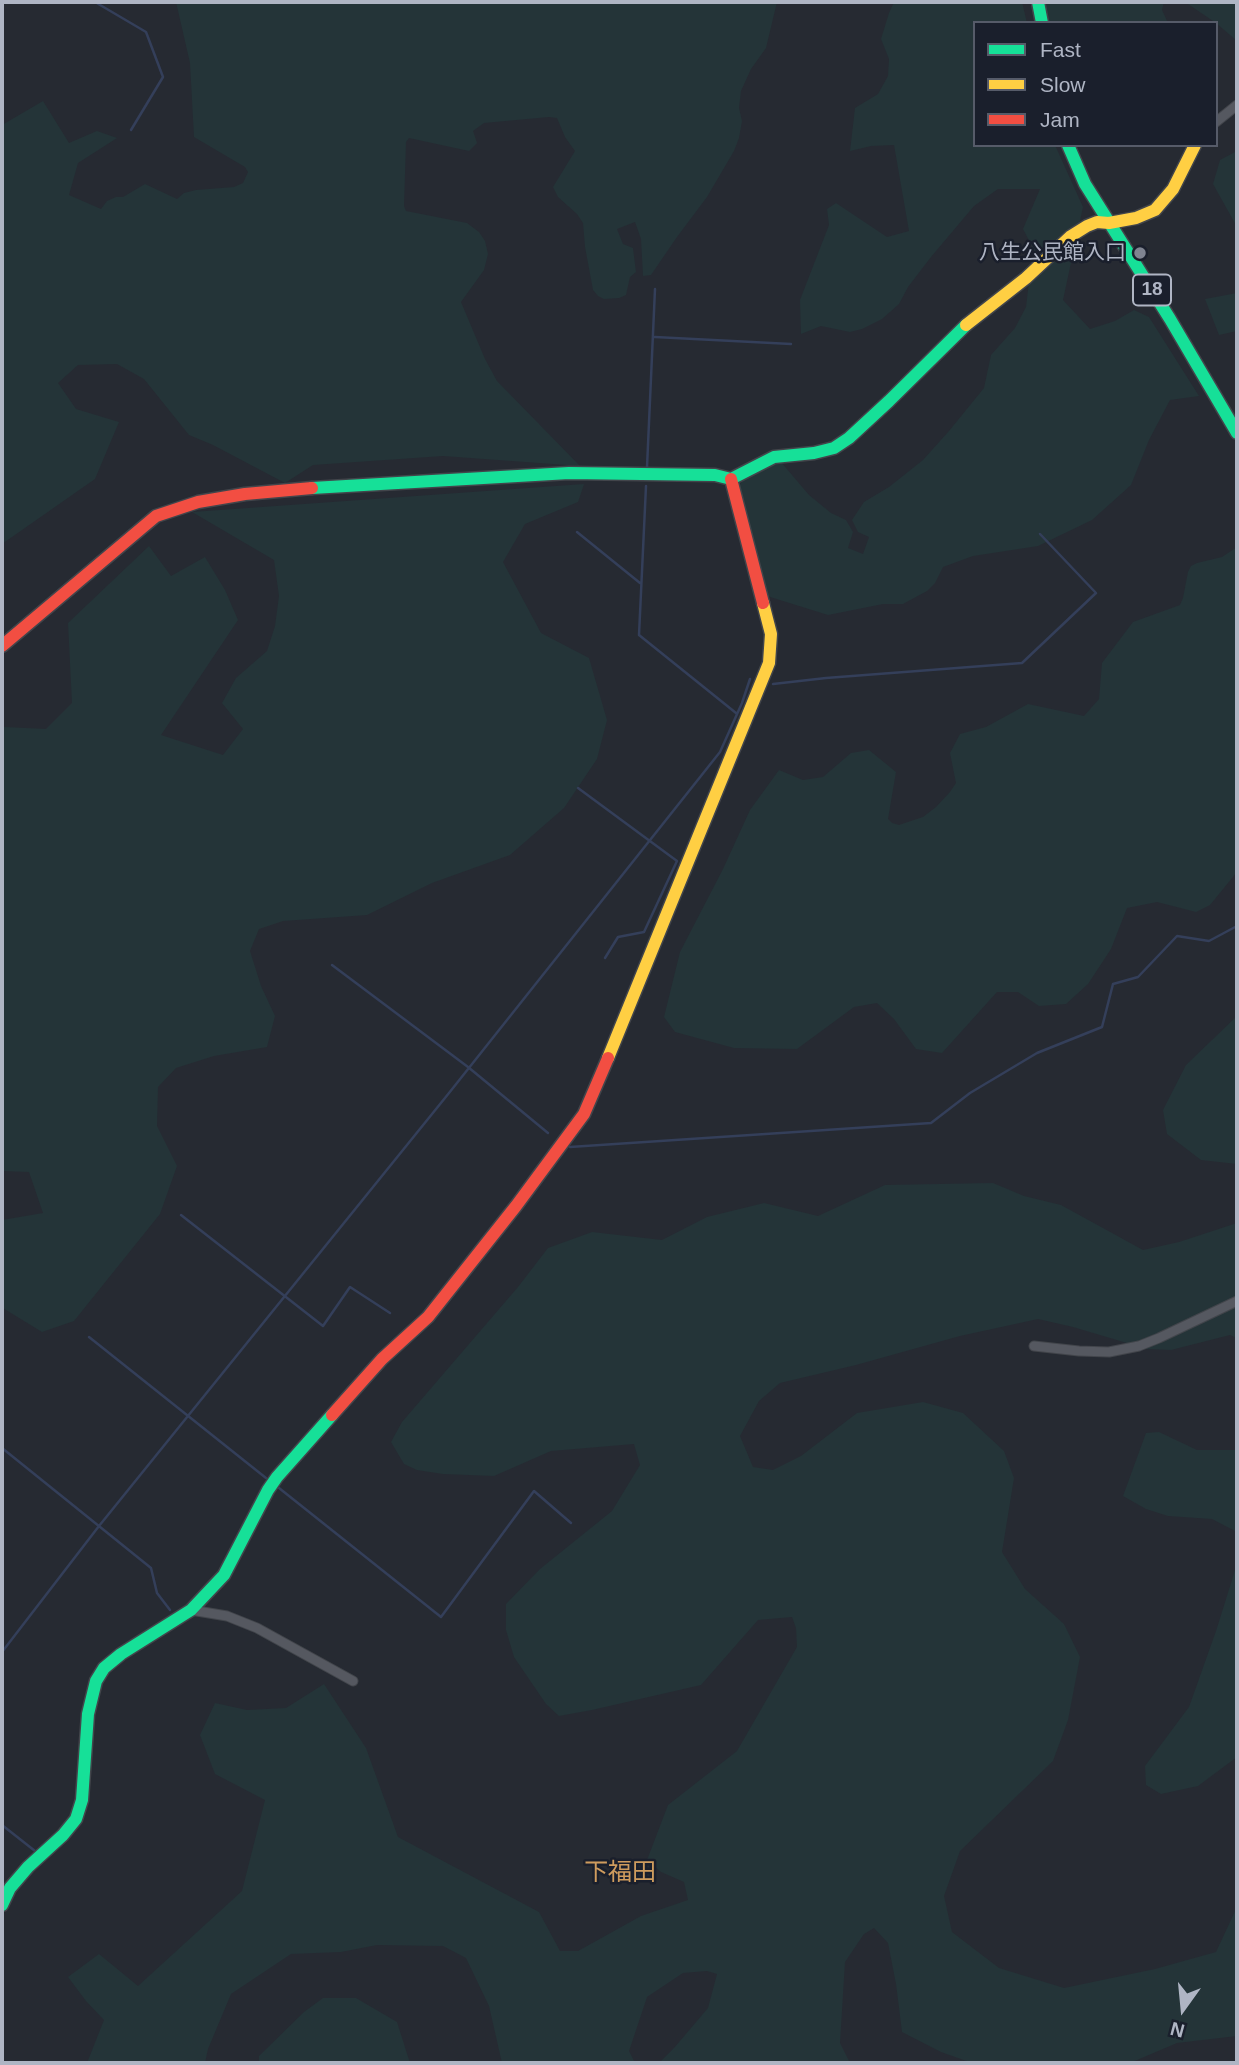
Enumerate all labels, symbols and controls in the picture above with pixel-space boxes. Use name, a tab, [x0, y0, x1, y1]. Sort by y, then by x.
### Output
legend	[973, 21, 1218, 147]
text: Fast	[1040, 38, 1081, 61]
text: Slow	[1040, 73, 1086, 96]
text: Jam	[1040, 108, 1080, 131]
place label: 八生公民館入口	[979, 240, 1126, 266]
marker: 八生公民館入口	[1132, 245, 1148, 261]
road number: 18	[1133, 274, 1171, 306]
district label: 下福田	[584, 1859, 656, 1887]
north arrow	[1148, 1974, 1218, 2044]
text: N	[1168, 2018, 1187, 2042]

